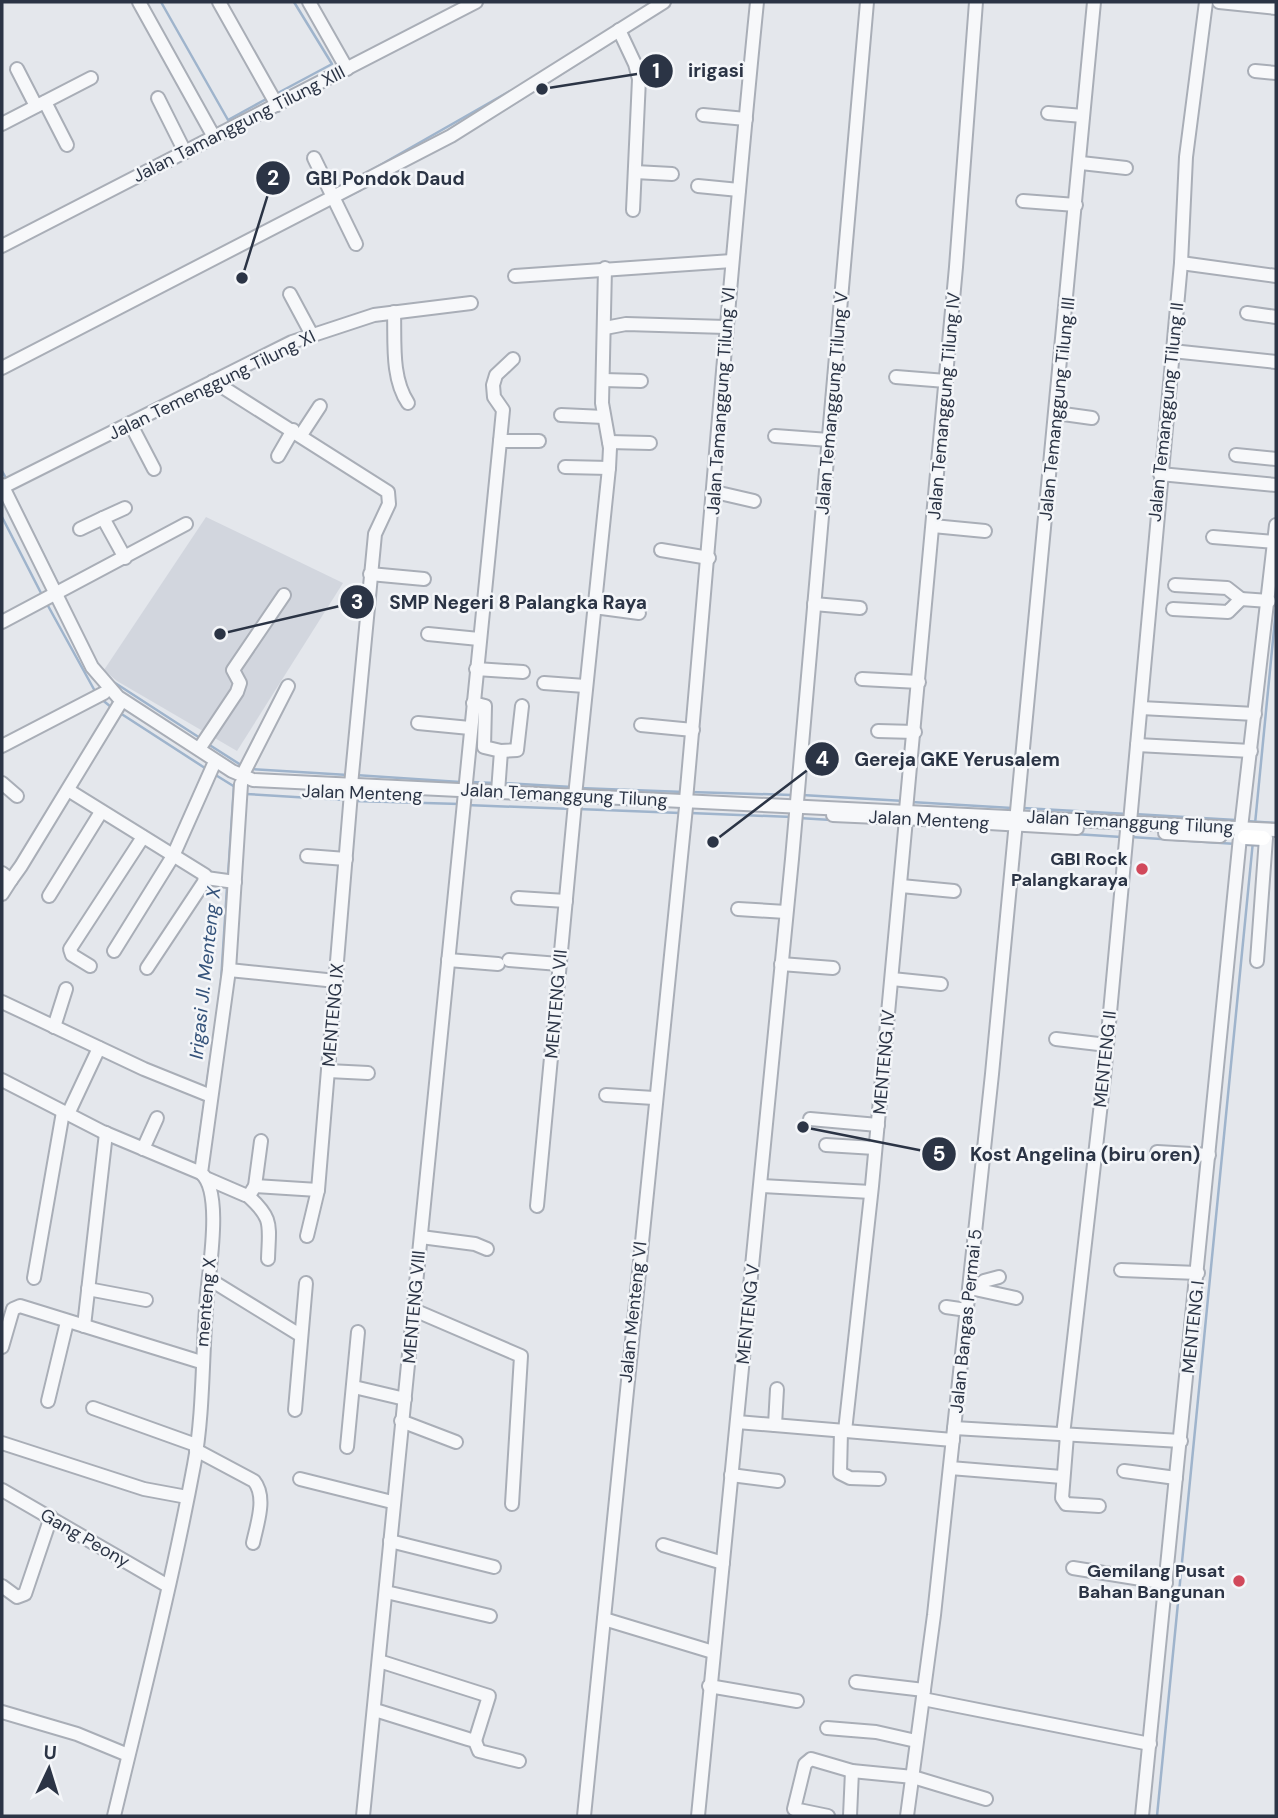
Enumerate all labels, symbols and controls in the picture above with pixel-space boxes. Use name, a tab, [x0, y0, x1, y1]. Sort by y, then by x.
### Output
callout: irigasi	[639, 51, 758, 91]
text: 1	[652, 57, 660, 85]
text: irigasi	[688, 58, 744, 83]
street label: Jalan Tamanggung Tilung XIII	[129, 60, 349, 188]
callout: GBI Pondok Daud	[256, 158, 478, 198]
text: 2	[267, 164, 279, 192]
text: GBI Pondok Daud	[305, 166, 465, 191]
street label: Jalan Tamanggung Tilung VI	[701, 286, 741, 516]
street label: Jalan Temanggung Tilung V	[810, 290, 854, 516]
street label: Jalan Temanggung Tilung IV	[922, 291, 966, 521]
street label: Jalan Temanggung Tilung III	[1033, 296, 1081, 522]
street label: Jalan Temanggung Tilung II	[1143, 301, 1189, 523]
street label: Jalan Temenggung Tilung XI	[104, 324, 320, 446]
callout: SMP Negeri 8 Palangka Raya	[340, 582, 661, 622]
text: 3	[351, 588, 363, 616]
text: SMP Negeri 8 Palangka Raya	[389, 590, 647, 615]
callout: Gereja GKE Yerusalem	[805, 739, 1073, 779]
text: 4	[815, 745, 829, 773]
text: Gereja GKE Yerusalem	[854, 747, 1060, 772]
street label: Jalan Temanggung Tilung	[460, 778, 668, 812]
street label: Jalan Menteng	[301, 779, 423, 807]
street label: Jalan Menteng	[868, 805, 990, 835]
street label: Jalan Temanggung Tilung	[1026, 805, 1234, 839]
place label: GBI Rock Palangkaraya	[1011, 847, 1129, 892]
marker: GBI Rock Palangkaraya	[1134, 861, 1150, 877]
water label: Irigasi Jl. Menteng X	[184, 884, 227, 1060]
street label: MENTENG VII	[539, 948, 573, 1060]
street label: MENTENG IX	[317, 962, 349, 1068]
street label: MENTENG IV	[867, 1009, 901, 1115]
street label: MENTENG II	[1088, 1009, 1122, 1109]
callout: Kost Angelina (biru oren)	[921, 1134, 1214, 1174]
text: 5	[932, 1140, 946, 1168]
text: Kost Angelina (biru oren)	[970, 1142, 1200, 1167]
street label: Jalan Bangas Permai 5	[944, 1228, 988, 1414]
street label: Jalan Menteng VI	[614, 1240, 652, 1384]
street label: MENTENG VIII	[397, 1249, 431, 1365]
street label: menteng X	[190, 1256, 222, 1348]
street label: MENTENG V	[731, 1263, 765, 1365]
street label: MENTENG I	[1176, 1279, 1210, 1375]
street label: Gang Peony	[36, 1503, 134, 1573]
place label: Gemilang Pusat Bahan Bangunan	[1078, 1559, 1225, 1604]
marker: Gemilang Pusat Bahan Bangunan	[1231, 1573, 1247, 1589]
north arrow	[14, 1734, 84, 1804]
text: U	[43, 1740, 58, 1765]

